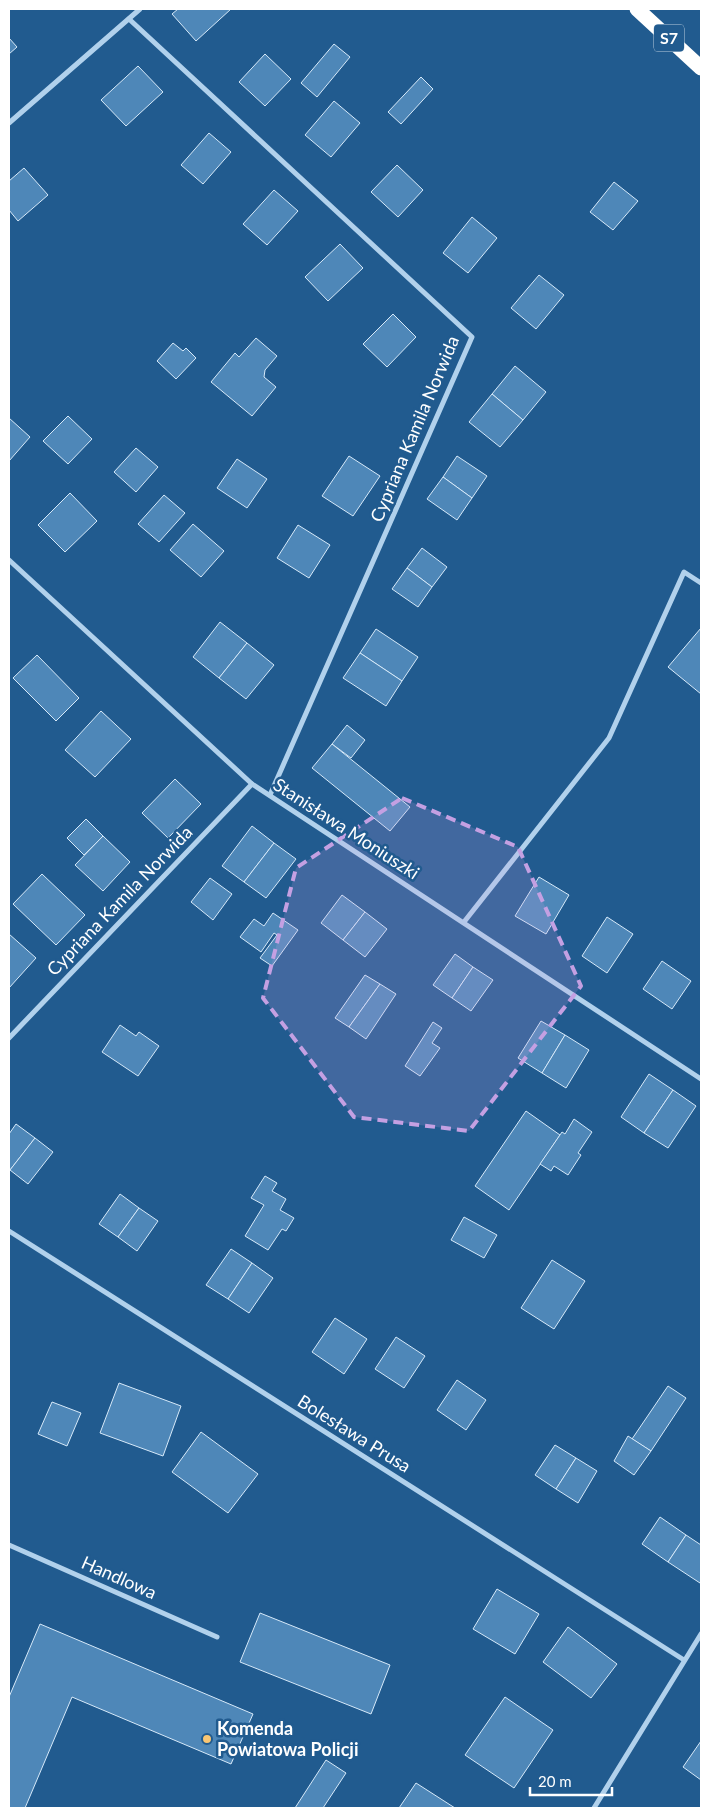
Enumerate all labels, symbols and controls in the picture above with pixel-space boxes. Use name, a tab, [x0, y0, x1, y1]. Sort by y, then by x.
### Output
road number: S7	[654, 24, 684, 52]
street label: Cypriana Kamila Norwida	[365, 332, 463, 525]
street label: Stanisława Moniuszki	[270, 773, 424, 884]
street label: Cypriana Kamila Norwida	[42, 821, 197, 980]
street label: Bolesława Prusa	[294, 1390, 415, 1477]
street label: Handlowa	[78, 1551, 160, 1603]
place label: Komenda Powiatowa Policji	[217, 1717, 359, 1760]
marker: Komenda Powiatowa Policji	[201, 1733, 213, 1745]
scale bar	[530, 1764, 612, 1796]
text: 20 m	[538, 1772, 572, 1790]

